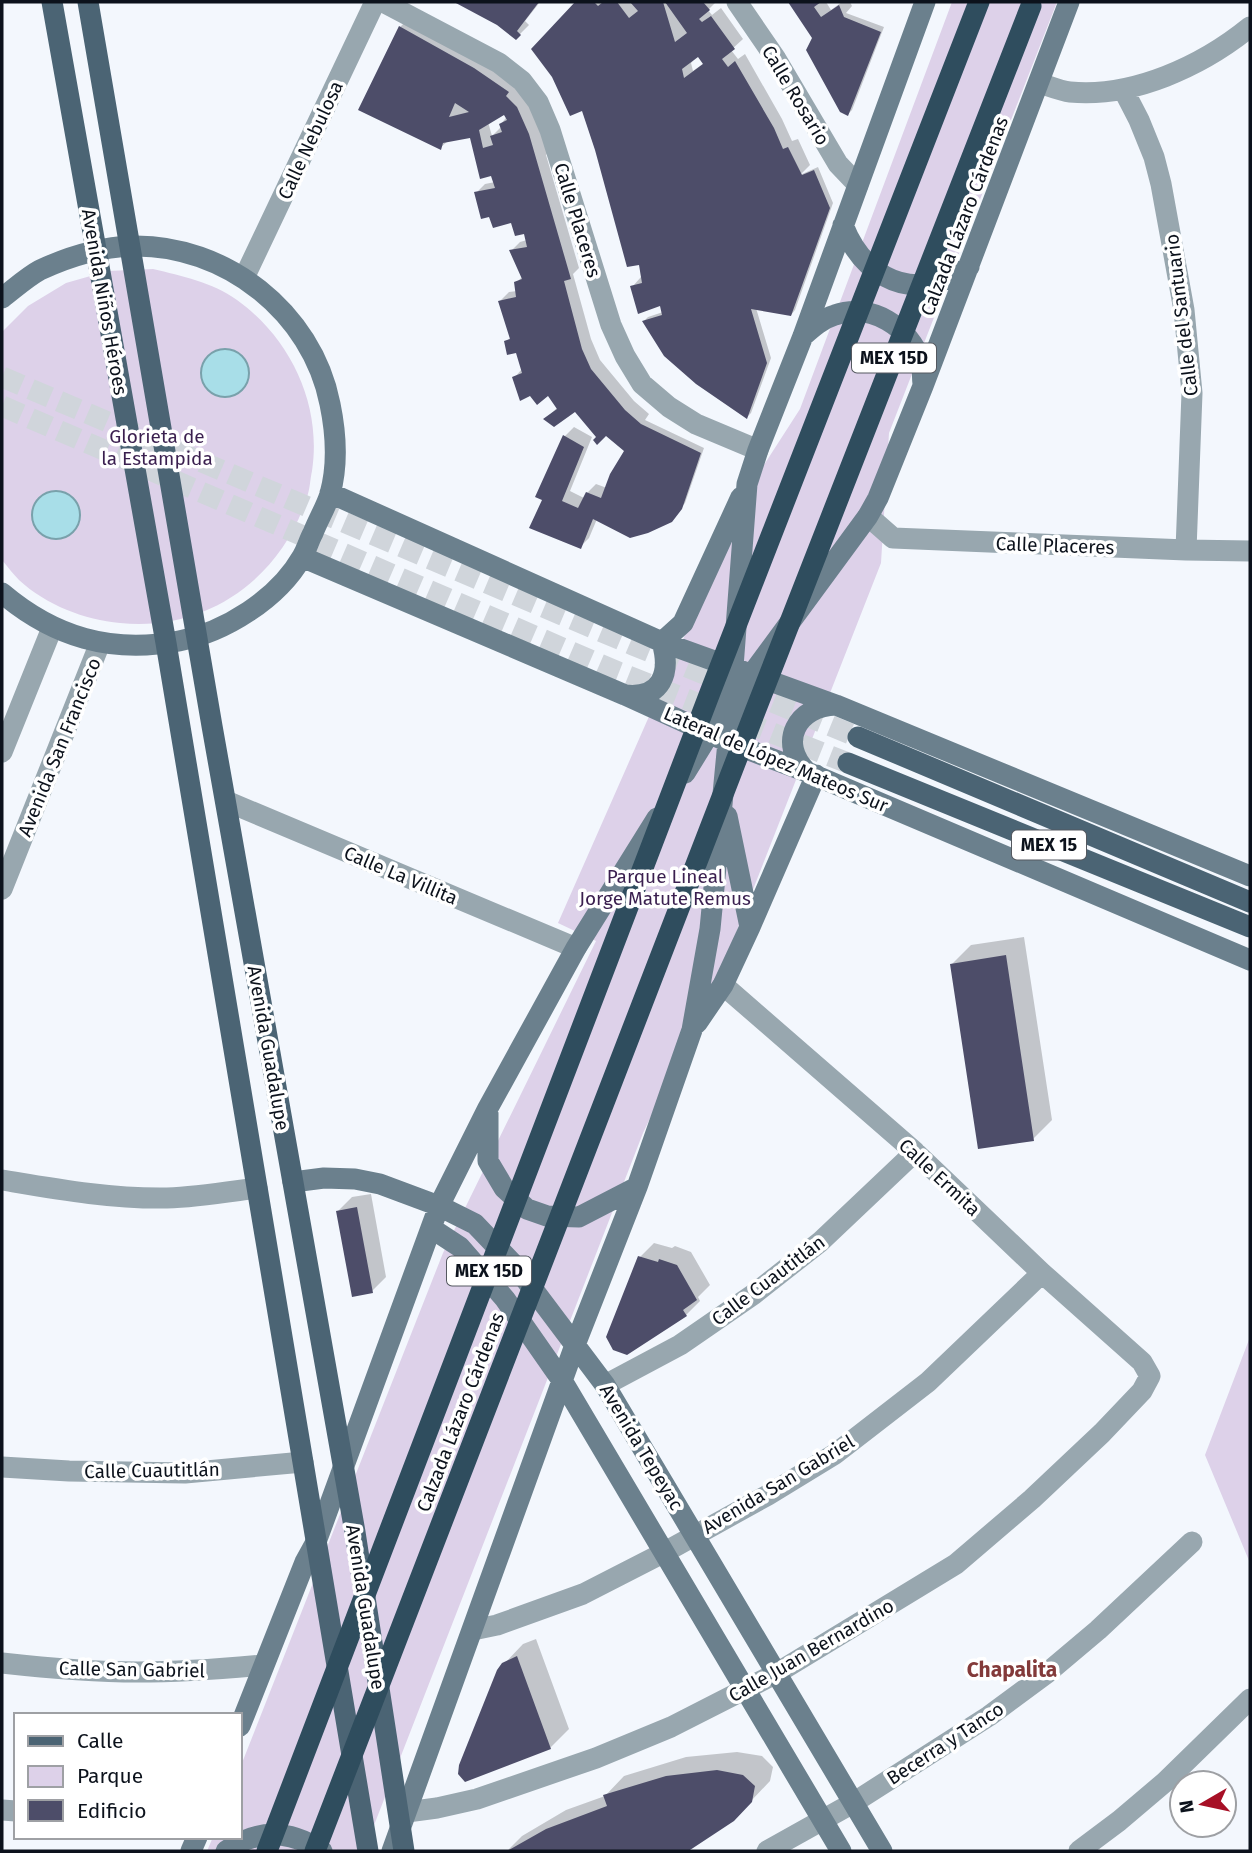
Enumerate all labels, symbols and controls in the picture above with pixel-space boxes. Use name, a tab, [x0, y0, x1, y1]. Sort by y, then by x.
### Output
street label: Calle Rosario	[757, 41, 834, 149]
street label: Calle Nebulosa	[273, 77, 348, 203]
street label: Calzada Lázaro Cárdenas	[916, 113, 1013, 319]
street label: Calle Placeres	[549, 160, 606, 280]
street label: Avenida Niños Héroes	[77, 207, 132, 397]
street label: Calle del Santuario	[1160, 233, 1203, 397]
road number: MEX 15D	[852, 344, 936, 372]
park label: Glorieta de la Estampida	[101, 425, 213, 470]
street label: Calle Placeres	[995, 532, 1115, 559]
street label: Avenida San Francisco	[13, 655, 106, 840]
street label: Lateral de López Mateos Sur	[660, 702, 892, 817]
road number: MEX 15	[1012, 830, 1086, 860]
street label: Calle La Villita	[341, 841, 461, 910]
park label: Parque Lineal Jorge Matute Remus	[579, 865, 751, 910]
street label: Avenida Guadalupe	[243, 964, 294, 1132]
street label: Calle Ermita	[894, 1134, 985, 1221]
street label: Calle Cuautitlán	[707, 1230, 829, 1330]
road number: MEX 15D	[447, 1256, 531, 1286]
street label: Calzada Lázaro Cárdenas	[412, 1309, 509, 1515]
street label: Avenida Tepeyac	[595, 1380, 688, 1514]
street label: Avenida San Gabriel	[698, 1430, 859, 1539]
street label: Calle Cuautitlán	[84, 1458, 220, 1483]
street label: Avenida Guadalupe	[341, 1523, 390, 1691]
street label: Calle Juan Bernardino	[725, 1594, 898, 1707]
street label: Calle San Gabriel	[59, 1657, 206, 1682]
district label: Chapalita	[967, 1657, 1057, 1683]
street label: Becerra y Tanco	[882, 1697, 1008, 1790]
legend	[14, 1713, 242, 1839]
text: Calle	[77, 1728, 123, 1754]
text: Parque	[77, 1763, 143, 1789]
north arrow	[1168, 1769, 1238, 1839]
text: Edificio	[77, 1798, 147, 1824]
text: N	[1174, 1799, 1199, 1815]

